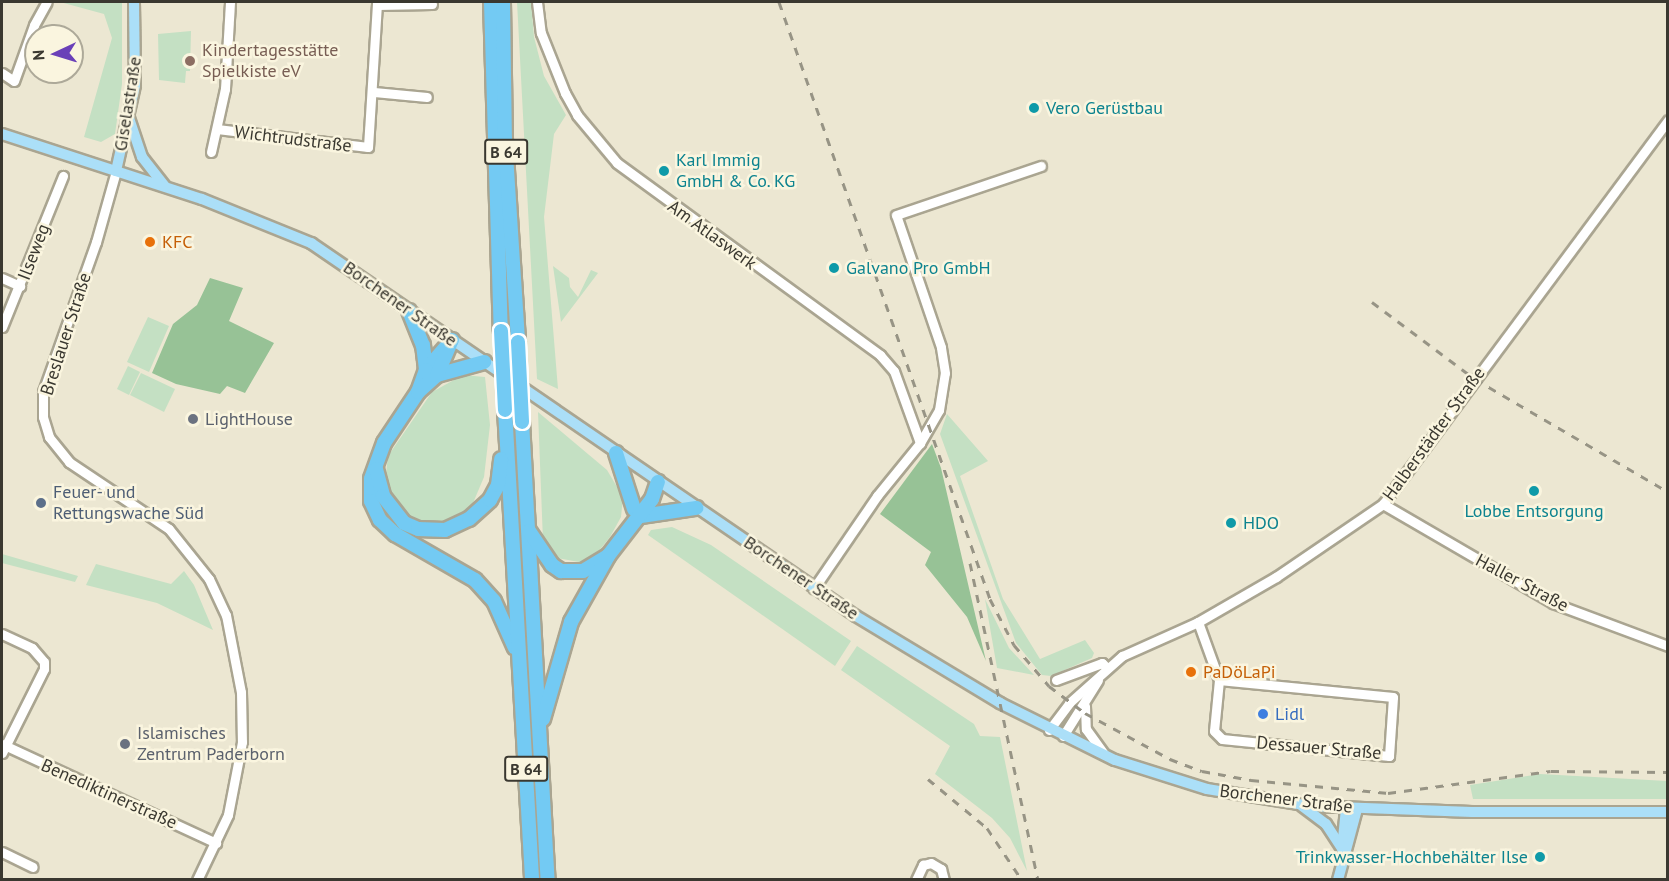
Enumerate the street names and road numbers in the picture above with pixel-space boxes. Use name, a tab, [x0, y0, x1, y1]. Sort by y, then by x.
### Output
street label: Giselastraße	[110, 55, 146, 153]
street label: Wichtrudstraße	[233, 121, 353, 157]
road number: B 64	[484, 139, 528, 165]
street label: Am Atlaswerk	[663, 195, 761, 275]
street label: Ilseweg	[13, 221, 55, 283]
street label: Borchener Straße	[339, 257, 461, 351]
street label: Breslauer Straße	[36, 270, 96, 398]
street label: Halberstädter Straße	[1378, 363, 1490, 505]
street label: Borchener Straße	[739, 532, 863, 624]
street label: Haller Straße	[1472, 549, 1572, 617]
street label: Dessauer Straße	[1256, 732, 1382, 764]
street label: Benediktinerstraße	[38, 754, 180, 834]
road number: B 64	[504, 756, 548, 782]
street label: Borchener Straße	[1218, 780, 1354, 818]

